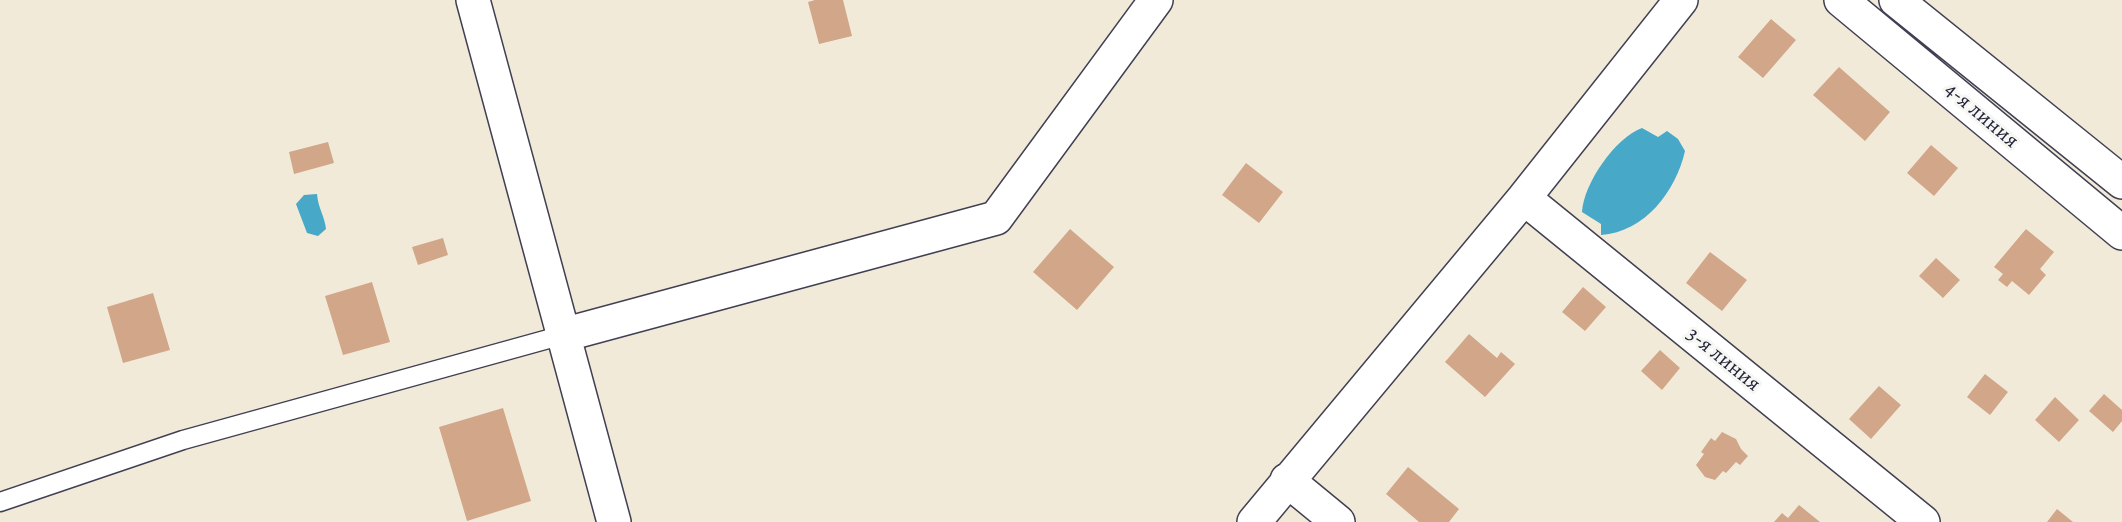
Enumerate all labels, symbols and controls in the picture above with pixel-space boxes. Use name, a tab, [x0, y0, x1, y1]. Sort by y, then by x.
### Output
street label: 4-я линия	[1939, 78, 2023, 154]
street label: 3-я линия	[1681, 323, 1765, 397]

